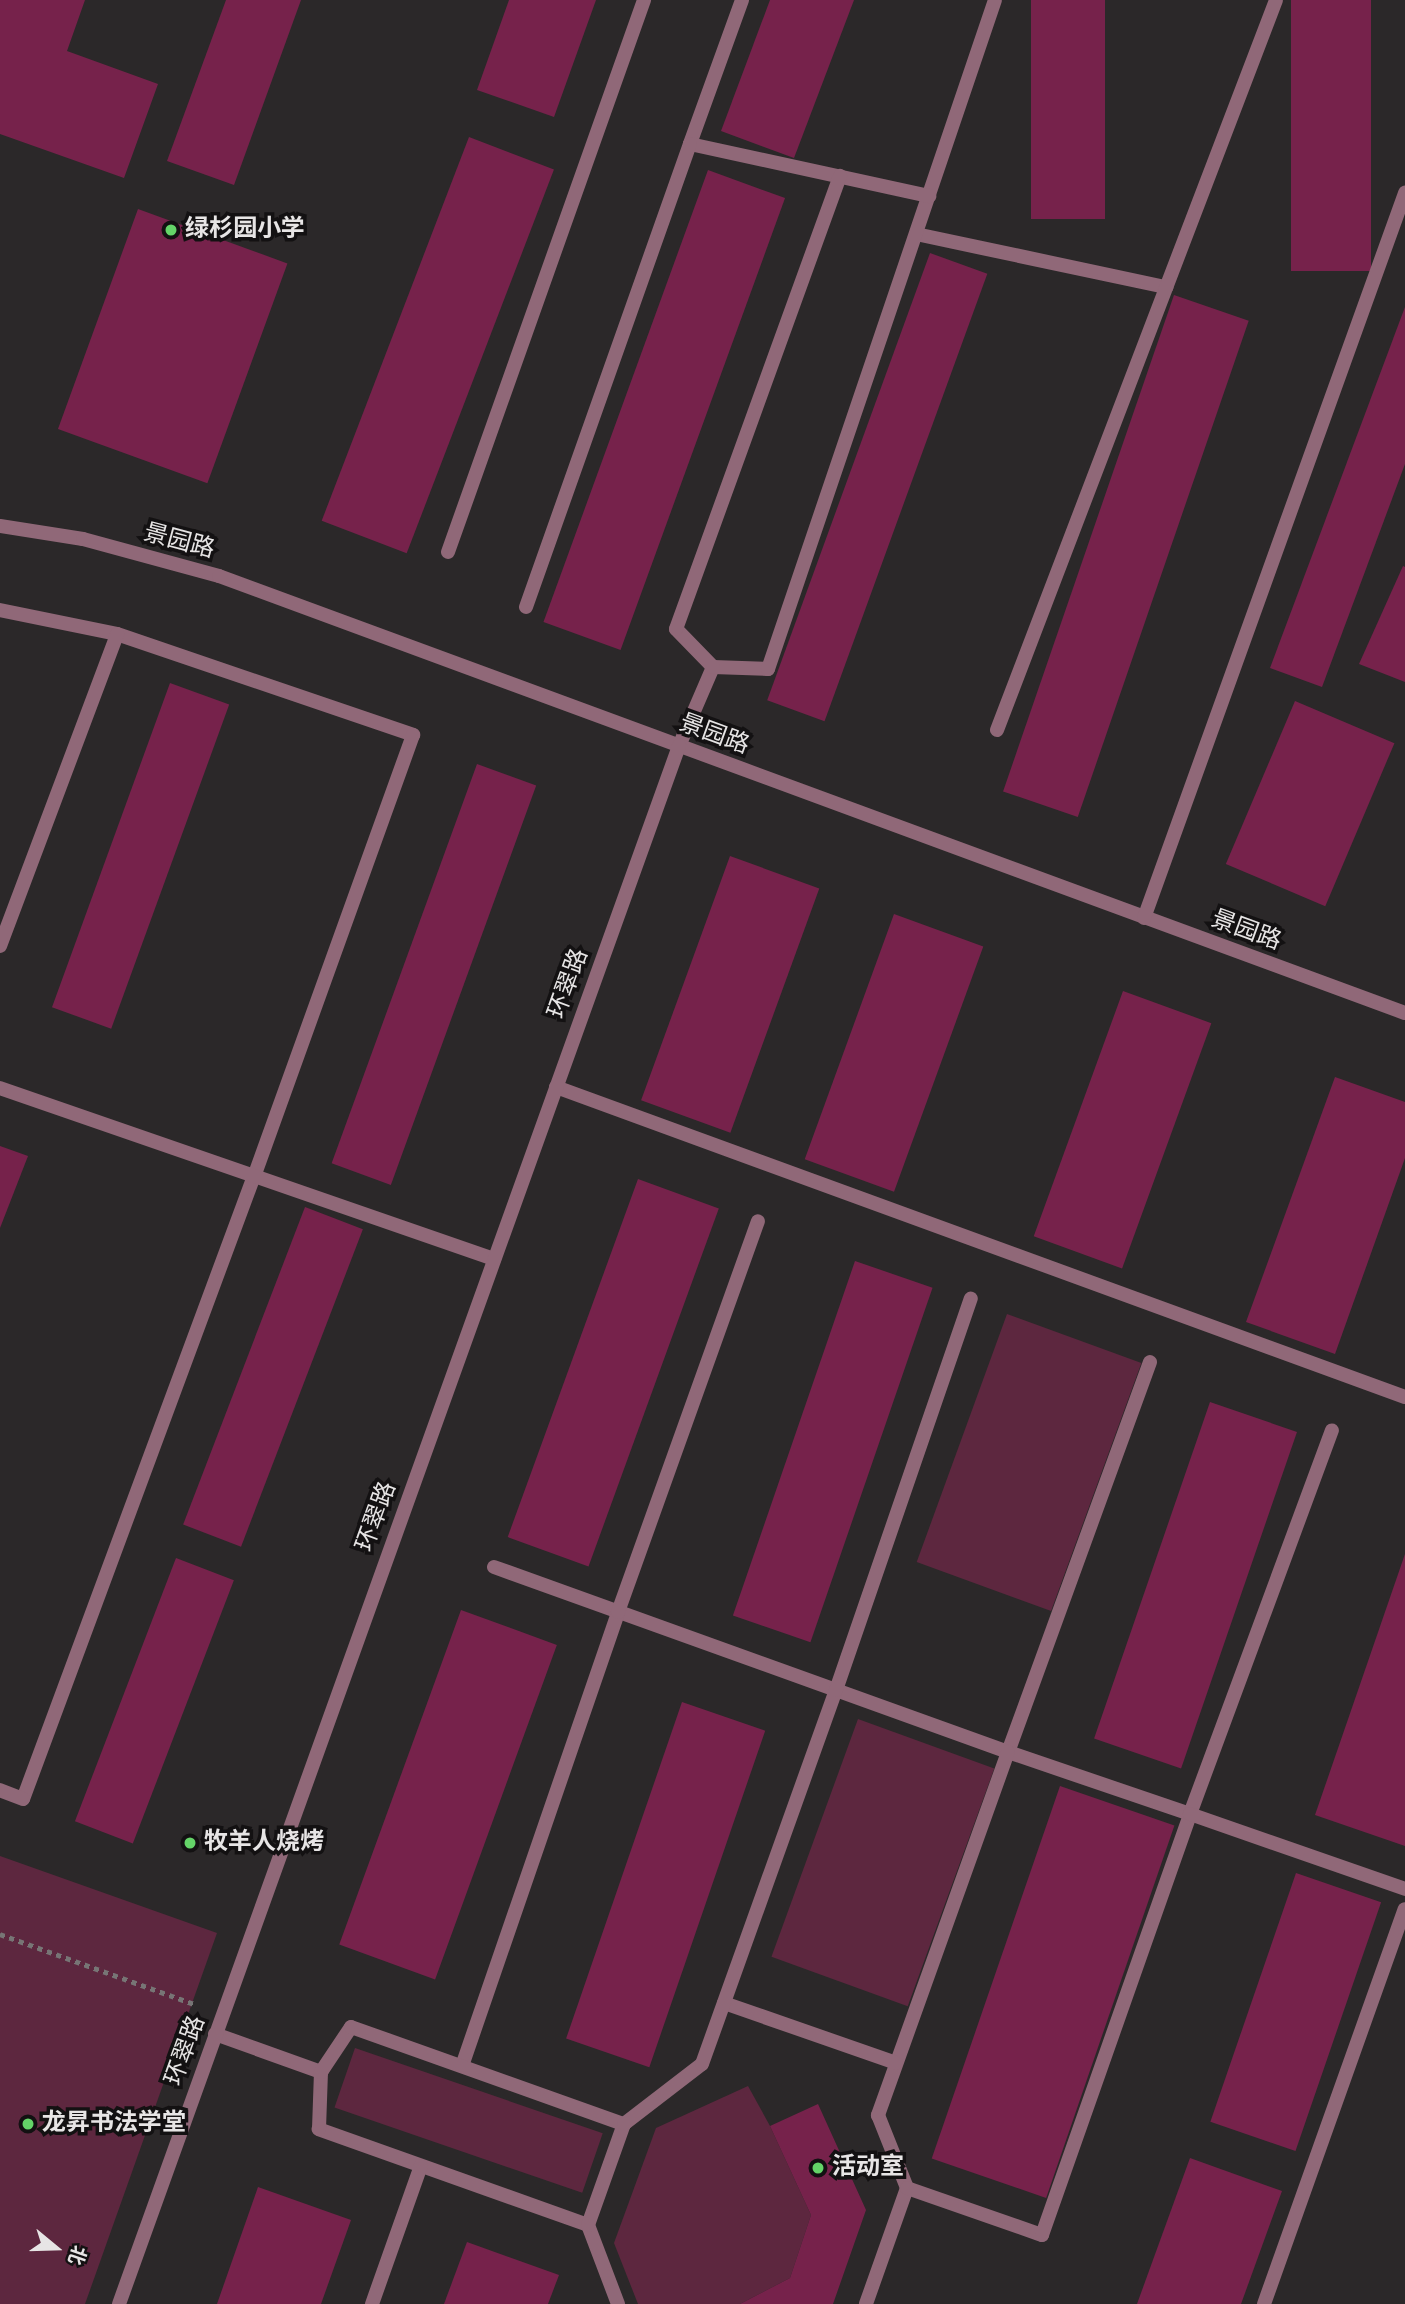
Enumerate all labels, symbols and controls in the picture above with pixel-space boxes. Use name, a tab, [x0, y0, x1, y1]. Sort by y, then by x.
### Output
place label: 绿杉园小学	[185, 216, 305, 244]
marker: 绿杉园小学	[163, 222, 179, 238]
street label: 景园路	[140, 519, 218, 565]
street label: 景园路	[675, 709, 753, 761]
street label: 景园路	[1207, 905, 1285, 957]
street label: 环翠路	[543, 945, 595, 1023]
street label: 环翠路	[351, 1478, 403, 1556]
place label: 牧羊人烧烤	[204, 1829, 324, 1857]
marker: 牧羊人烧烤	[182, 1835, 198, 1851]
street label: 环翠路	[160, 2012, 212, 2090]
place label: 龙昇书法学堂	[42, 2110, 186, 2138]
marker: 龙昇书法学堂	[20, 2116, 36, 2132]
place label: 活动室	[832, 2154, 904, 2182]
marker: 活动室	[810, 2160, 826, 2176]
north arrow	[21, 2213, 91, 2283]
text: 北	[64, 2243, 88, 2267]

